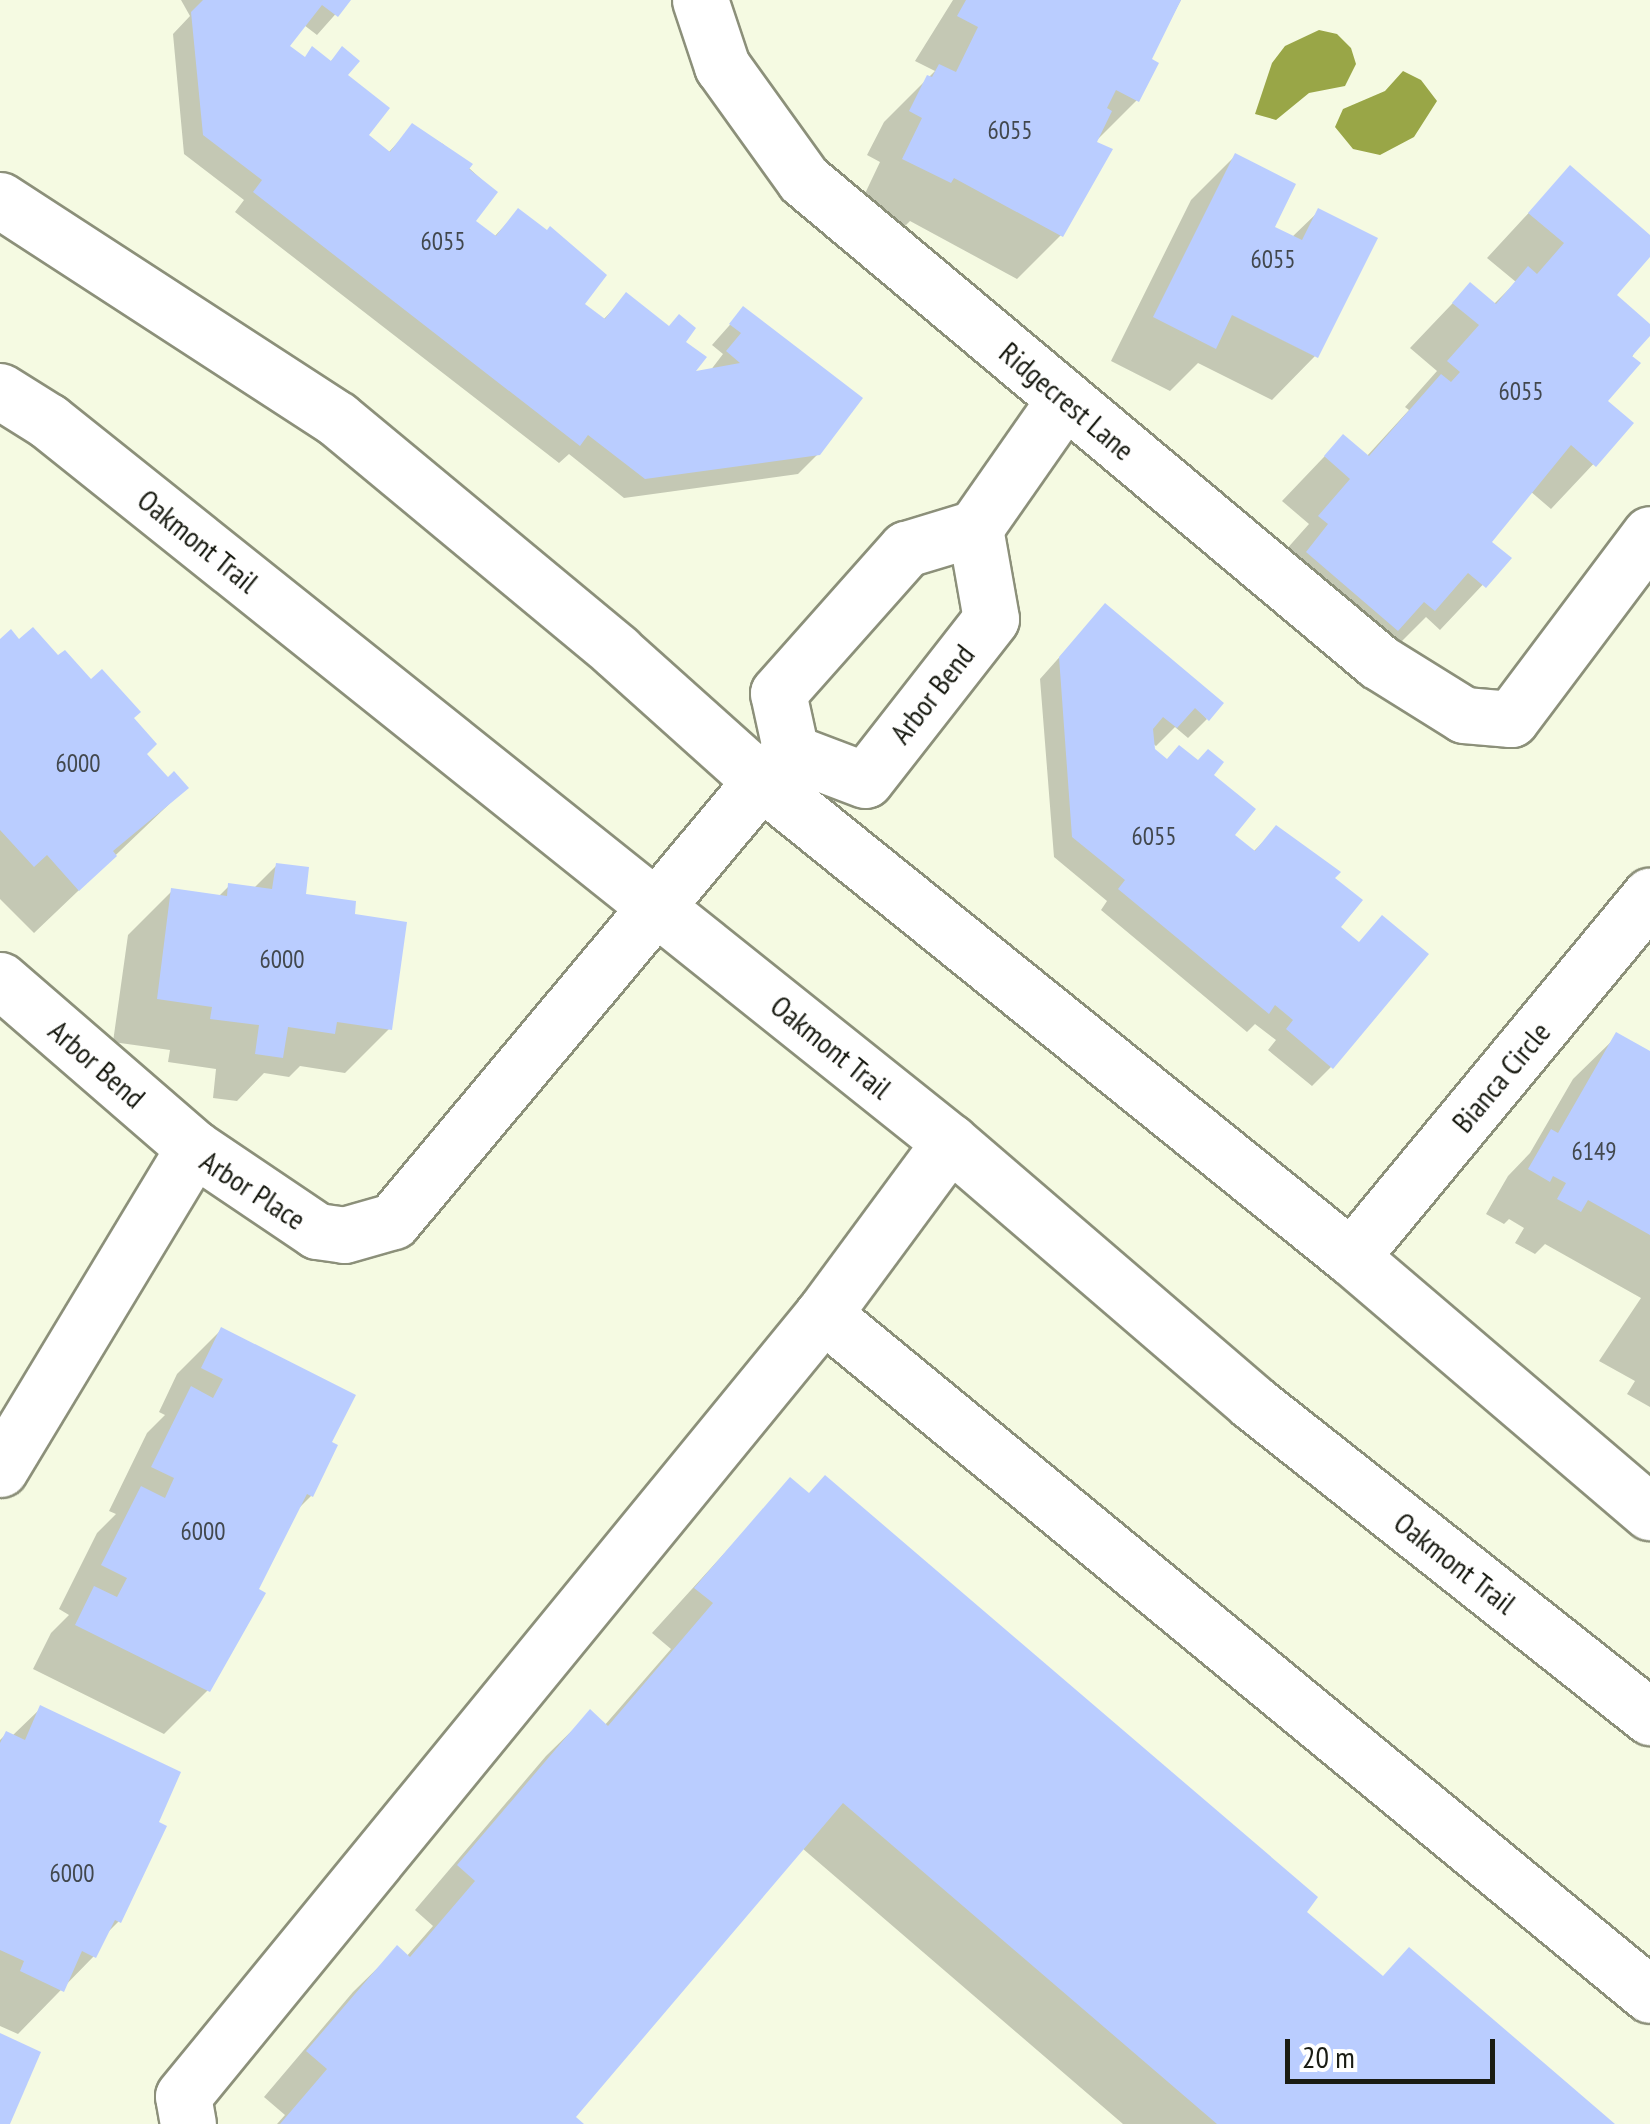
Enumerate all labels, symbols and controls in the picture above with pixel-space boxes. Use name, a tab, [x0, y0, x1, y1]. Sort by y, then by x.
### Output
house number: 6055	[988, 115, 1032, 145]
house number: 6055	[421, 226, 465, 256]
house number: 6055	[1251, 244, 1295, 274]
street label: Ridgecrest Lane	[992, 334, 1142, 468]
house number: 6055	[1499, 376, 1543, 406]
street label: Oakmont Trail	[130, 481, 266, 601]
street label: Arbor Bend	[882, 637, 982, 751]
house number: 6000	[56, 748, 100, 778]
house number: 6055	[1132, 821, 1176, 851]
house number: 6000	[260, 944, 304, 974]
street label: Oakmont Trail	[763, 987, 899, 1107]
street label: Arbor Bend	[42, 1012, 152, 1116]
street label: Bianca Circle	[1444, 1014, 1558, 1140]
house number: 6149	[1572, 1136, 1616, 1166]
street label: Arbor Place	[194, 1143, 312, 1237]
street label: Oakmont Trail	[1387, 1504, 1523, 1622]
house number: 6000	[181, 1516, 225, 1546]
house number: 6000	[50, 1858, 94, 1888]
scale bar	[1290, 2019, 1500, 2081]
text: 20 m	[1302, 2037, 1355, 2076]

